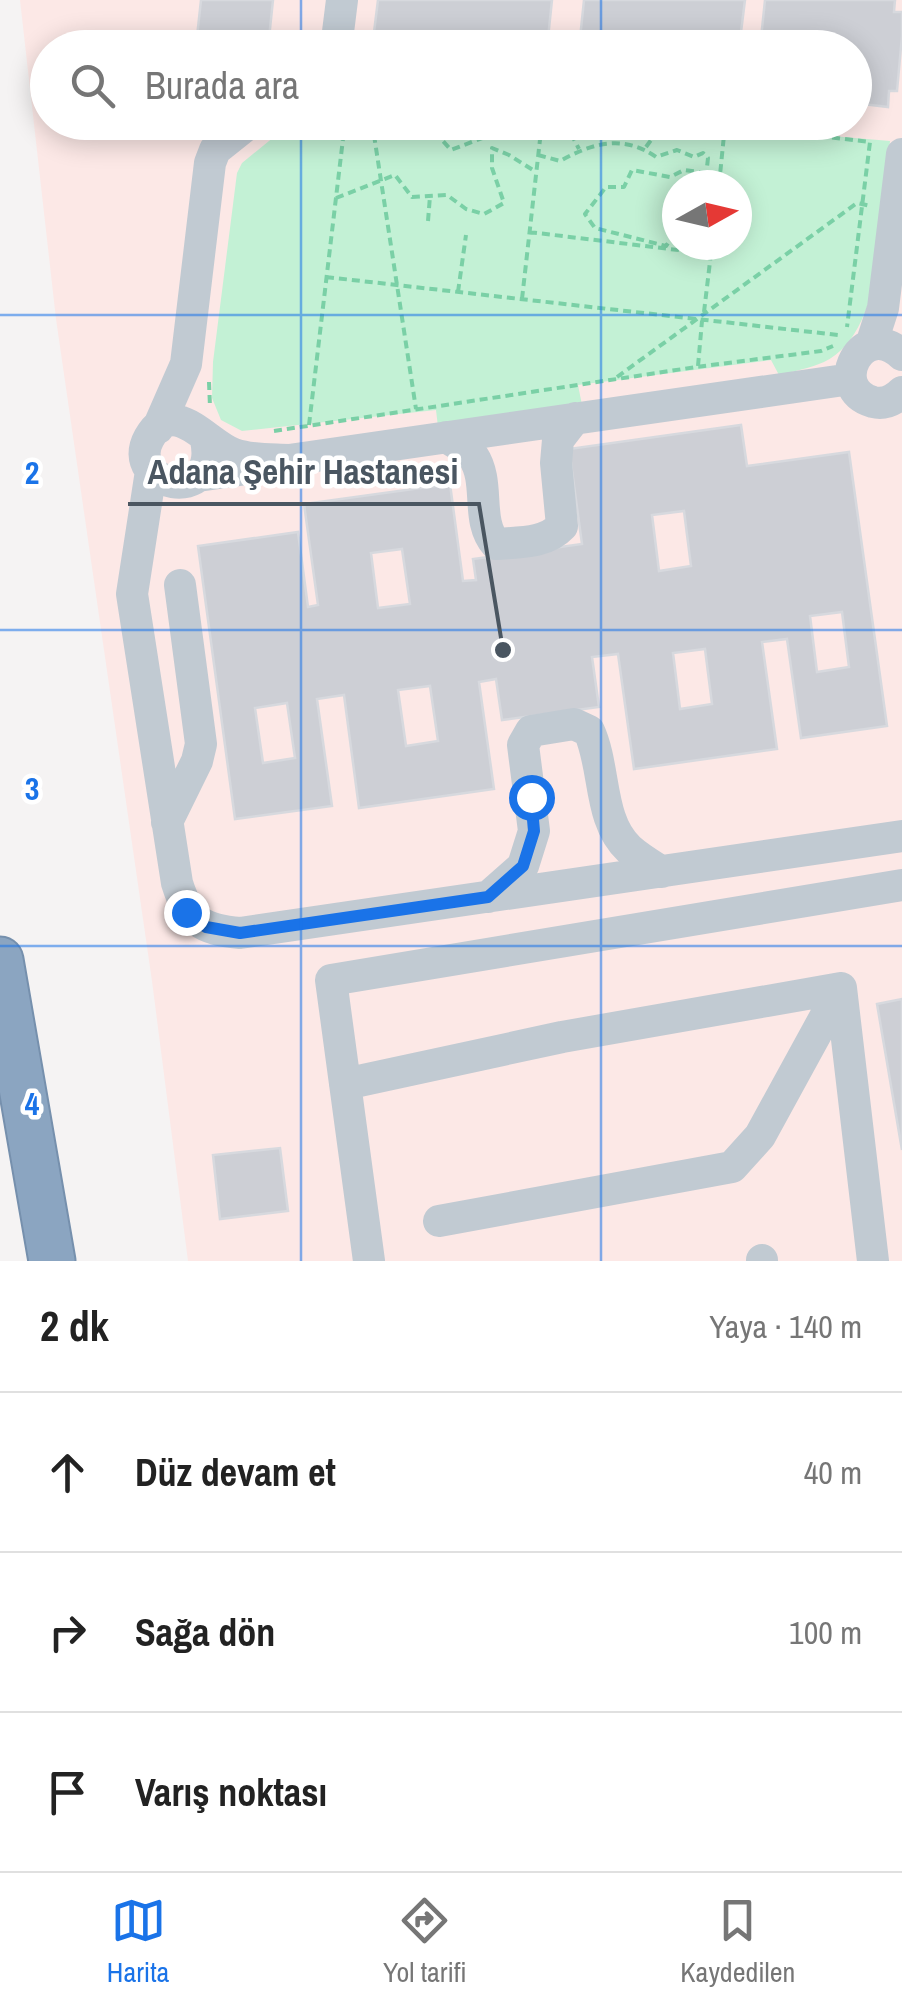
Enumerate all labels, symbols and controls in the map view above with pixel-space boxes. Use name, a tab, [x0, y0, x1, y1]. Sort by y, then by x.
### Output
search box	[30, 30, 872, 140]
icon: search	[65, 58, 120, 113]
text: Burada ara	[145, 60, 299, 111]
north arrow	[662, 170, 752, 260]
callout: Adana Şehir Hastanesi	[128, 439, 479, 504]
text: Adana Şehir Hastanesi	[147, 448, 459, 495]
text: 2	[25, 451, 39, 494]
text: 3	[25, 767, 39, 810]
route start	[509, 775, 555, 821]
route end	[164, 890, 210, 936]
text: 4	[25, 1082, 40, 1125]
text: 2 dk	[40, 1298, 109, 1354]
text: Yaya · 140 m	[709, 1305, 862, 1348]
icon: ahead	[40, 1445, 95, 1500]
text: Düz devam et	[135, 1447, 336, 1498]
text: 40 m	[804, 1451, 862, 1494]
icon: right	[40, 1605, 95, 1660]
text: Sağa dön	[135, 1607, 275, 1658]
text: 100 m	[789, 1611, 862, 1654]
icon: arrive	[40, 1765, 95, 1820]
text: Varış noktası	[135, 1767, 327, 1818]
tab: Harita	[107, 1893, 169, 1991]
tab: Yol tarifi	[383, 1893, 467, 1991]
tab: Kaydedilen	[680, 1893, 795, 1991]

